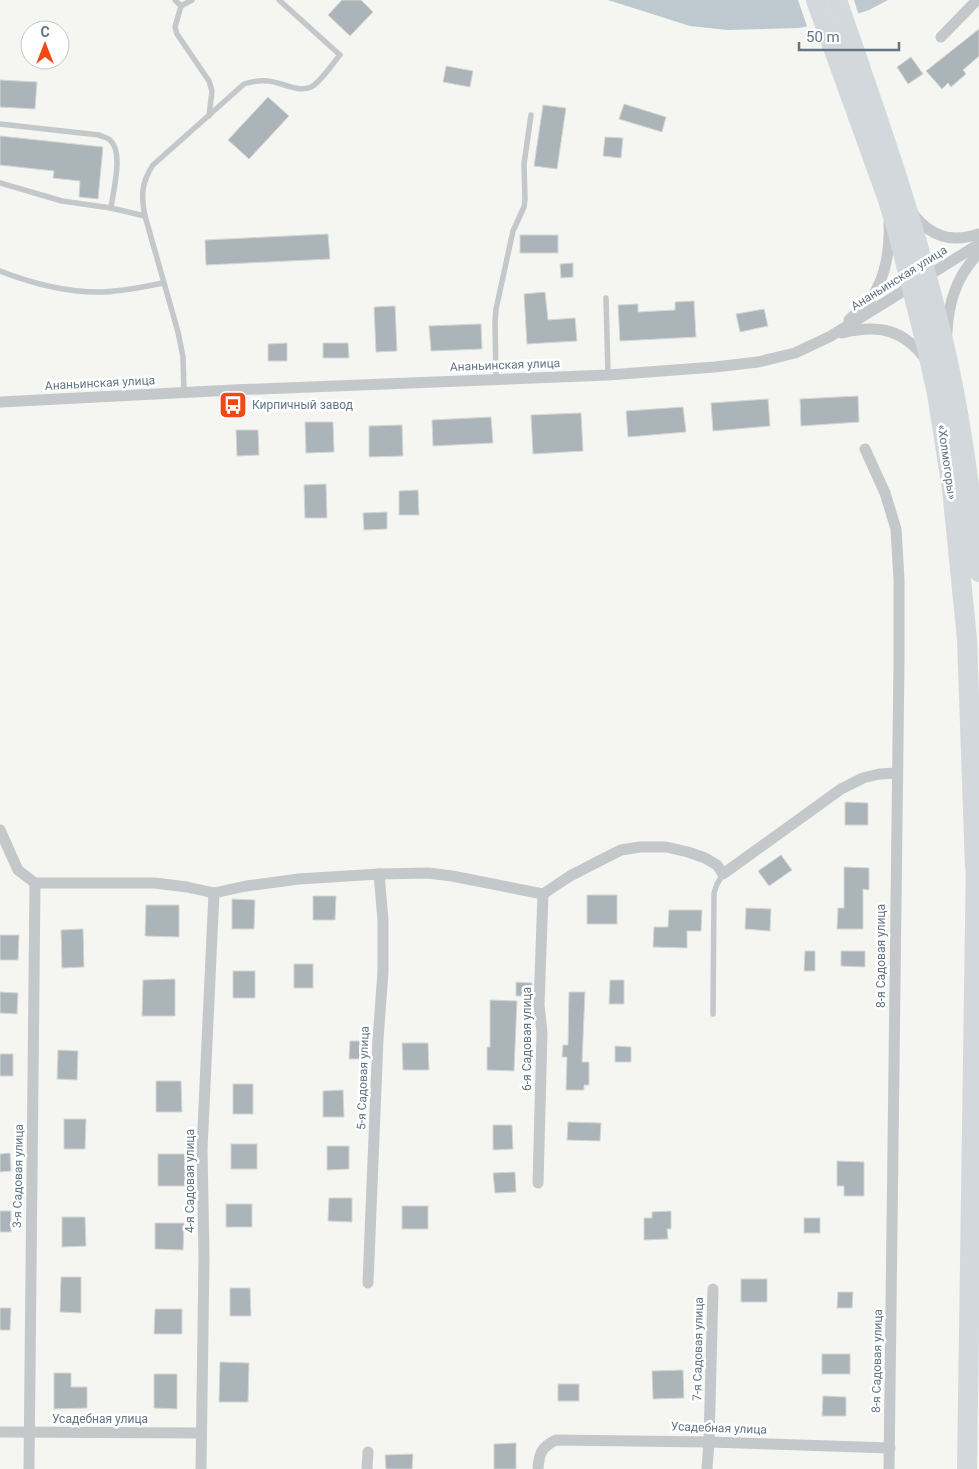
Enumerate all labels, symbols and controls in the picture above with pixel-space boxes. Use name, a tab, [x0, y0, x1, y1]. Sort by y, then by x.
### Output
north arrow	[20, 20, 70, 70]
scale bar	[799, 20, 899, 52]
text: С	[40, 24, 50, 40]
text: 50 m	[806, 28, 840, 46]
street label: Ананьинская улица	[848, 243, 950, 313]
street label: Ананьинская улица	[450, 356, 560, 374]
street label: Ананьинская улица	[45, 373, 155, 393]
bus stop icon: Кирпичный завод	[218, 390, 248, 420]
place label: Кирпичный завод	[252, 398, 353, 412]
street label: «Холмогоры»	[935, 423, 959, 501]
street label: 8-я Садовая улица	[874, 904, 888, 1008]
street label: 6-я Садовая улица	[520, 987, 534, 1091]
street label: 5-я Садовая улица	[354, 1026, 372, 1130]
street label: 3-я Садовая улица	[10, 1124, 26, 1228]
street label: 4-я Садовая улица	[183, 1129, 197, 1233]
street label: 7-я Садовая улица	[690, 1297, 706, 1401]
street label: 8-я Садовая улица	[869, 1309, 885, 1413]
street label: Усадебная улица	[52, 1412, 148, 1426]
street label: Усадебная улица	[671, 1419, 767, 1437]

